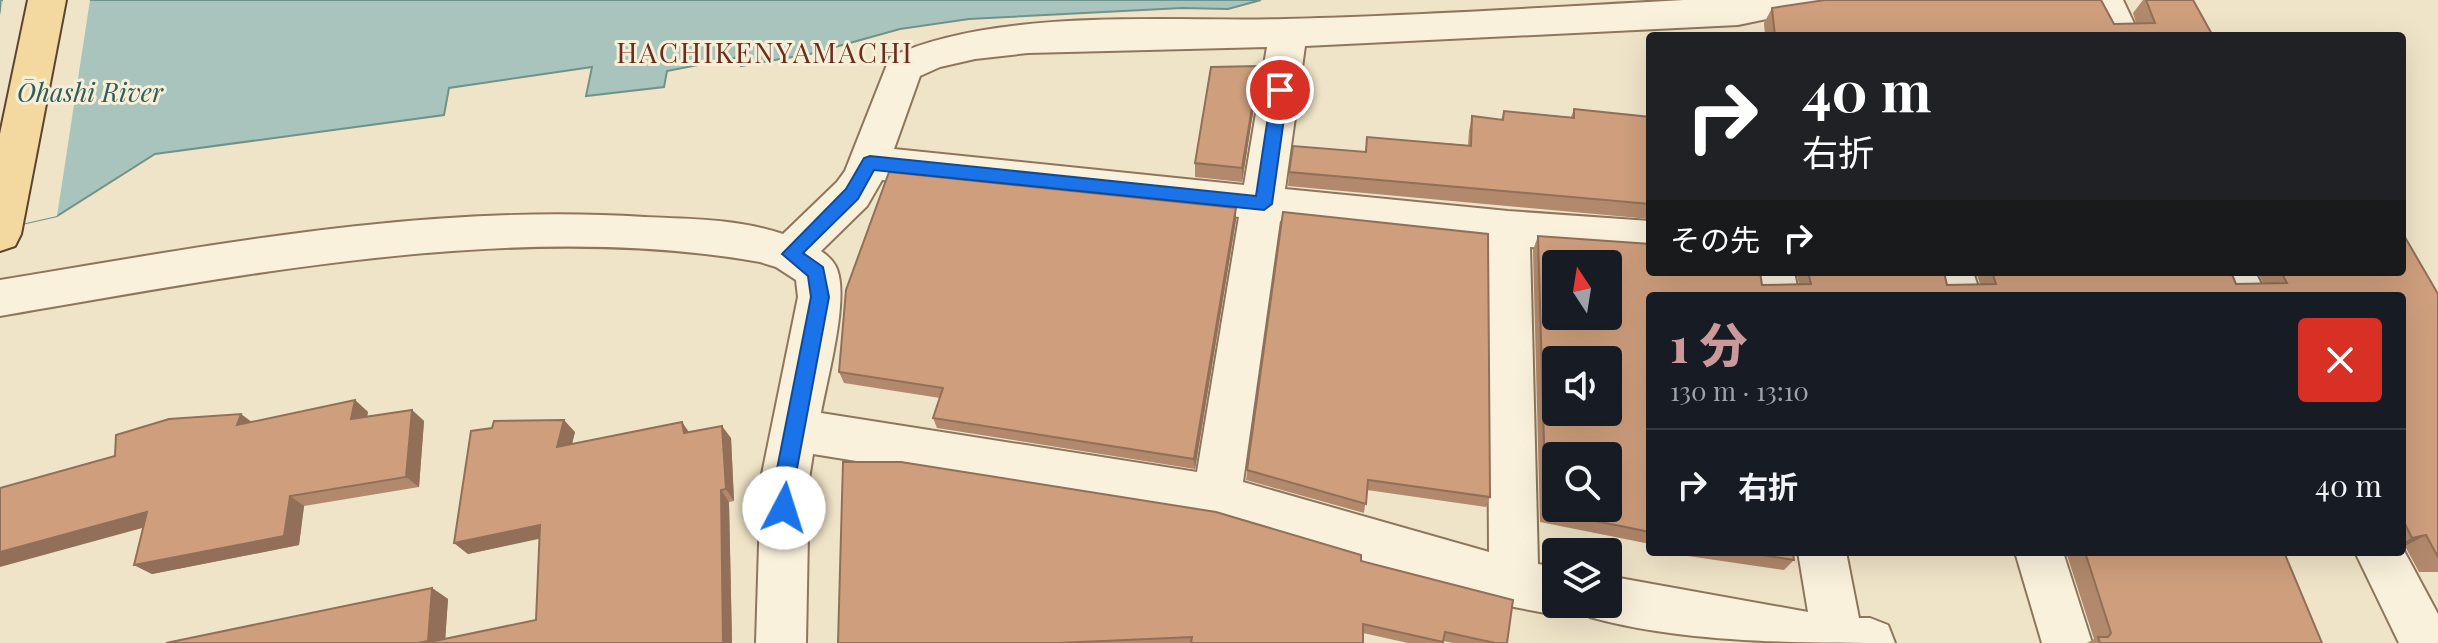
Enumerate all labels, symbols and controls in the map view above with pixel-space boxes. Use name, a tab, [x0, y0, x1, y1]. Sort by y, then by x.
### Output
district label: HACHIKENYAMACHI	[616, 33, 914, 70]
text: 40 m	[1802, 52, 1931, 127]
pin	[1246, 56, 1314, 124]
icon: right	[1670, 64, 1774, 168]
icon: arrive	[1258, 68, 1302, 112]
water label: Ōhashi River	[17, 74, 164, 109]
text: 右折	[1802, 127, 1874, 175]
icon: right	[1776, 216, 1820, 260]
text: その先	[1670, 219, 1760, 259]
north arrow	[1542, 250, 1622, 330]
map controls	[1542, 250, 1622, 618]
text: 1 分	[1670, 311, 1748, 375]
button: close	[2298, 318, 2382, 402]
button: sound	[1542, 346, 1622, 426]
text: 130 m · 13:10	[1670, 373, 1809, 408]
button: search	[1542, 442, 1622, 522]
icon: right	[1670, 463, 1714, 507]
text: 40 m	[2315, 465, 2382, 505]
position arrow	[742, 466, 826, 550]
text: 右折	[1738, 466, 1798, 506]
button: layers	[1542, 538, 1622, 618]

